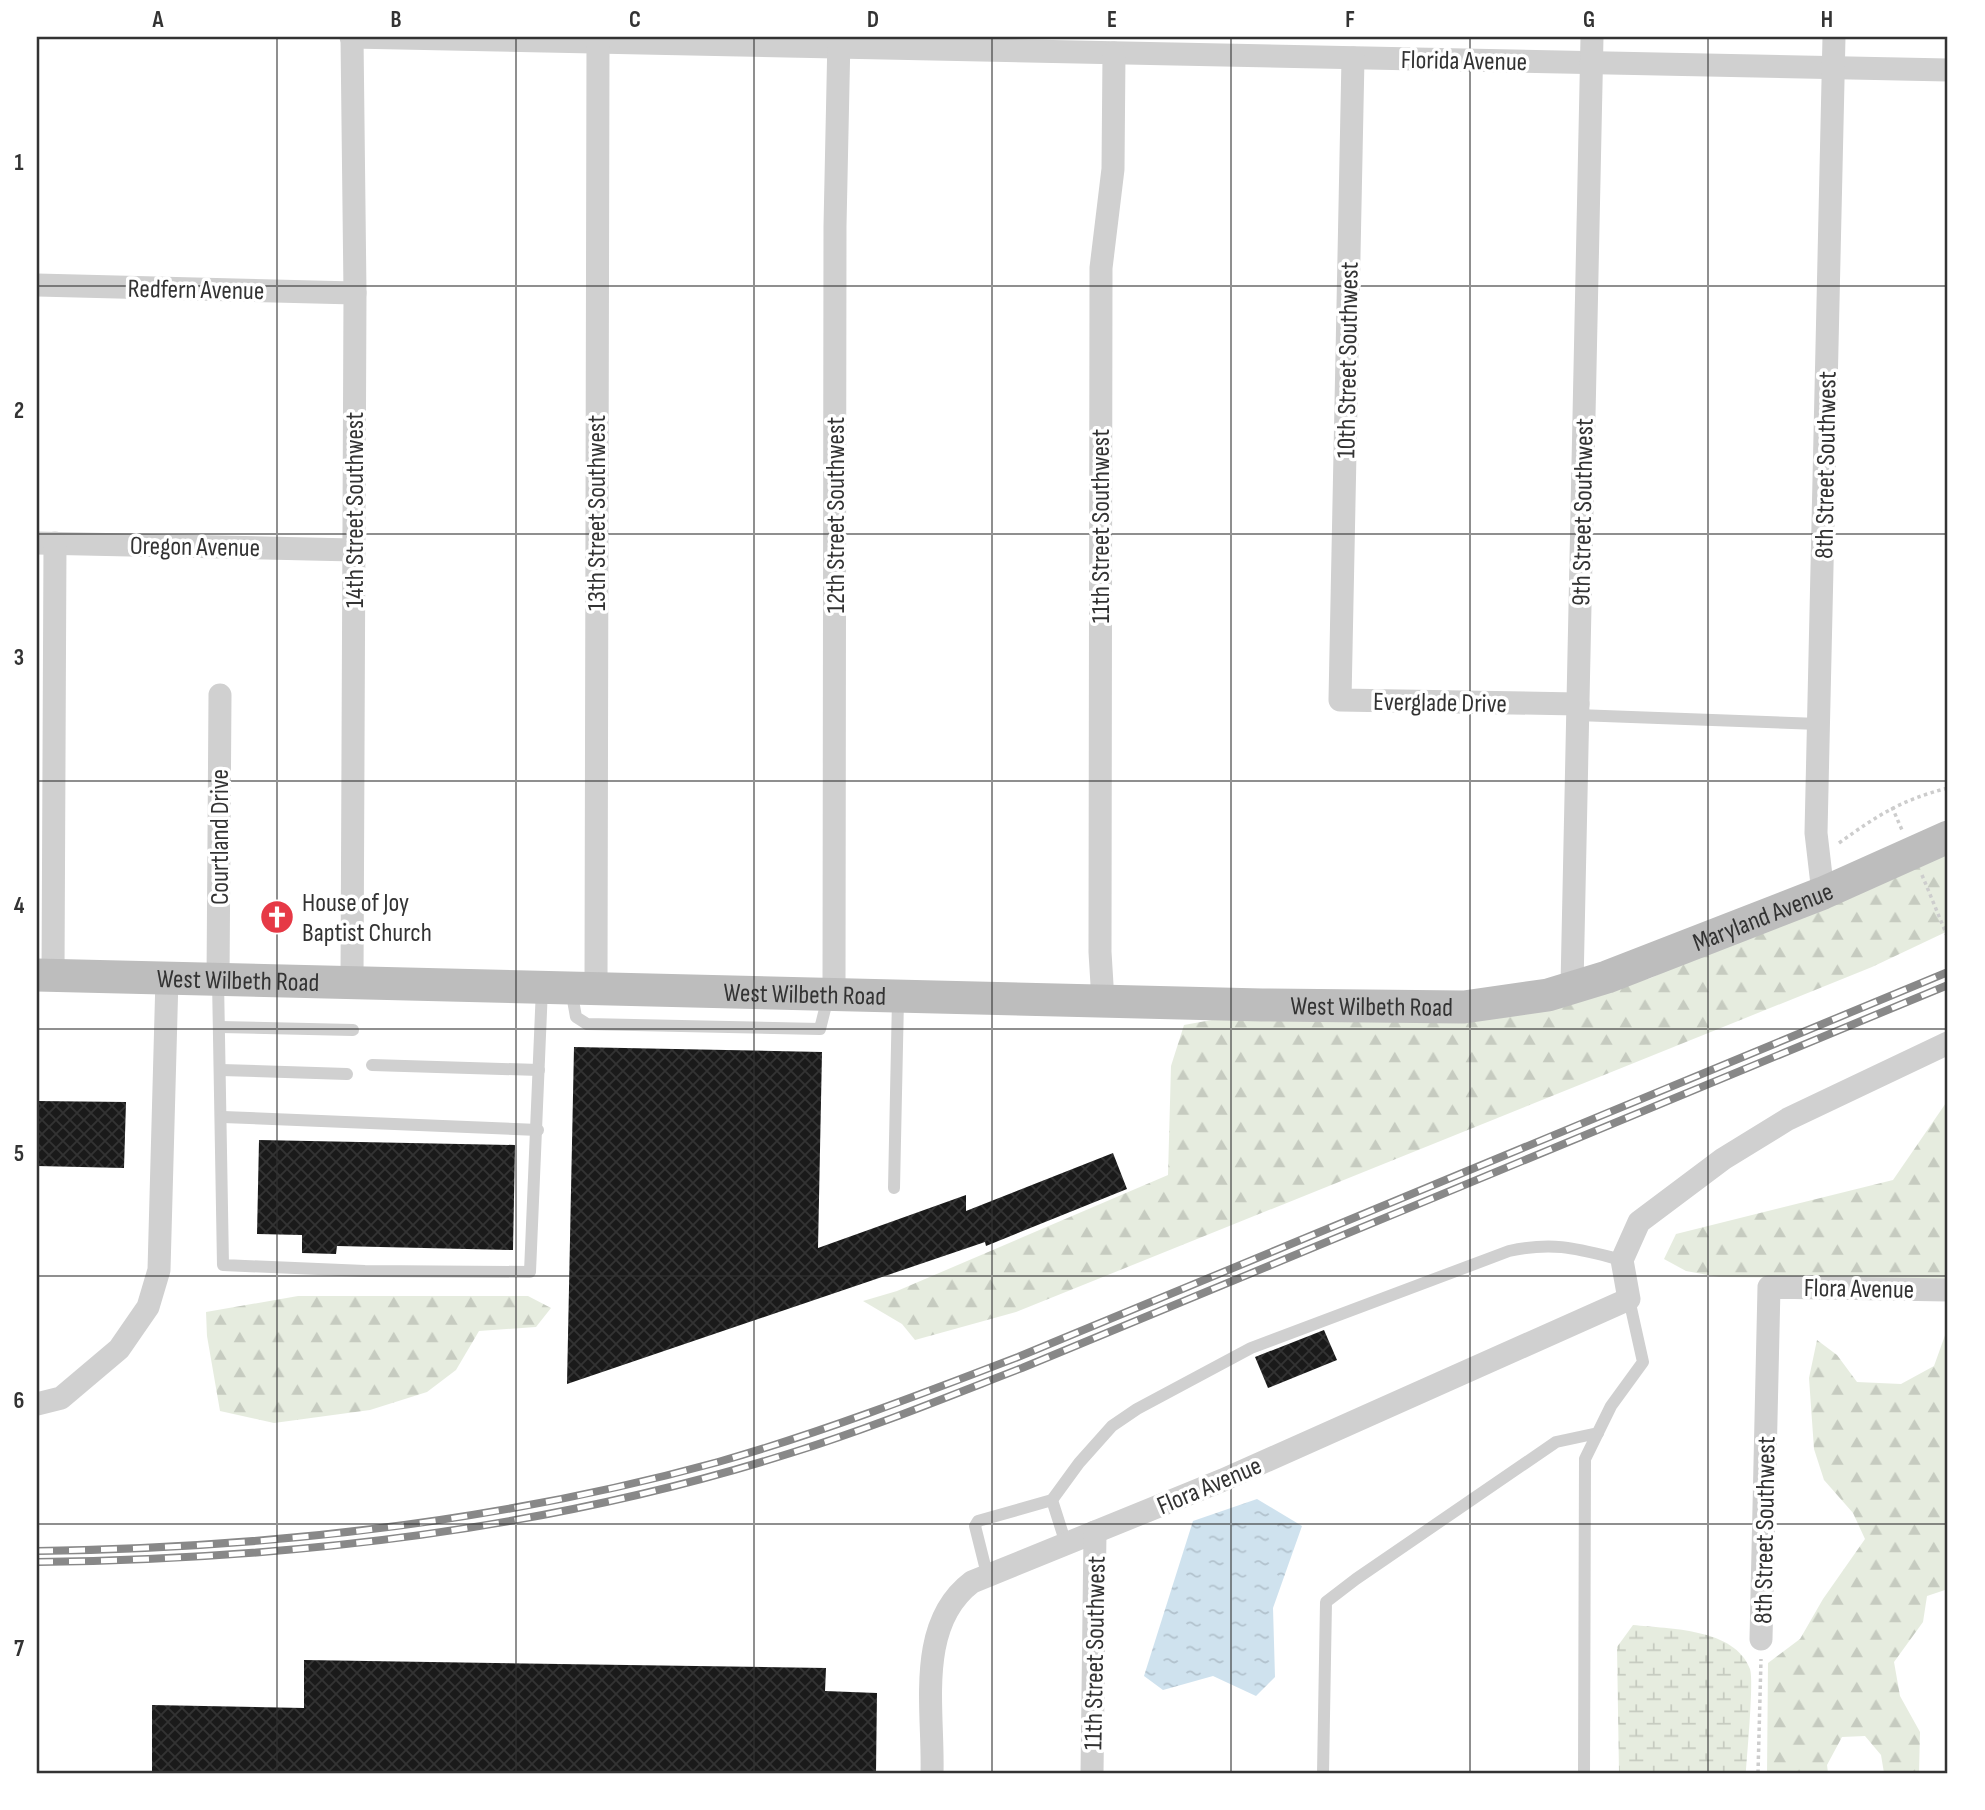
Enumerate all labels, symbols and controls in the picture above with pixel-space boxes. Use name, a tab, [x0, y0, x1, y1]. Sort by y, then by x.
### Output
text: A	[152, 6, 165, 34]
text: B	[391, 6, 402, 34]
text: C	[629, 6, 641, 34]
text: D	[867, 6, 879, 34]
text: E	[1107, 6, 1117, 34]
text: F	[1345, 6, 1355, 34]
text: G	[1583, 6, 1595, 34]
text: H	[1821, 6, 1833, 34]
street label: Florida Avenue	[1401, 45, 1527, 78]
text: 1	[14, 149, 24, 177]
street label: 10th Street Southwest	[1331, 261, 1366, 459]
street label: Redfern Avenue	[127, 274, 265, 307]
street label: 8th Street Southwest	[1809, 371, 1844, 559]
text: 2	[14, 397, 24, 425]
street label: 14th Street Southwest	[340, 412, 371, 608]
street label: 13th Street Southwest	[582, 415, 613, 611]
street label: 12th Street Southwest	[821, 417, 852, 613]
street label: 9th Street Southwest	[1566, 418, 1601, 606]
street label: 11th Street Southwest	[1086, 429, 1117, 623]
street label: Oregon Avenue	[130, 531, 260, 564]
text: 3	[14, 644, 24, 672]
street label: Everglade Drive	[1373, 687, 1507, 720]
street label: Courtland Drive	[205, 769, 236, 905]
street label: Maryland Avenue	[1689, 876, 1838, 959]
place label: House of Joy Baptist Church	[302, 888, 432, 949]
text: 4	[14, 892, 25, 920]
church icon: House of Joy Baptist Church	[258, 898, 296, 936]
street label: West Wilbeth Road	[156, 964, 320, 999]
street label: West Wilbeth Road	[723, 978, 886, 1013]
street label: West Wilbeth Road	[1290, 991, 1453, 1024]
text: 5	[14, 1140, 24, 1168]
street label: Flora Avenue	[1804, 1273, 1914, 1306]
text: 6	[14, 1387, 24, 1415]
street label: 8th Street Southwest	[1748, 1436, 1783, 1624]
street label: Flora Avenue	[1153, 1451, 1266, 1522]
street label: 11th Street Southwest	[1078, 1556, 1113, 1750]
text: 7	[14, 1635, 24, 1663]

